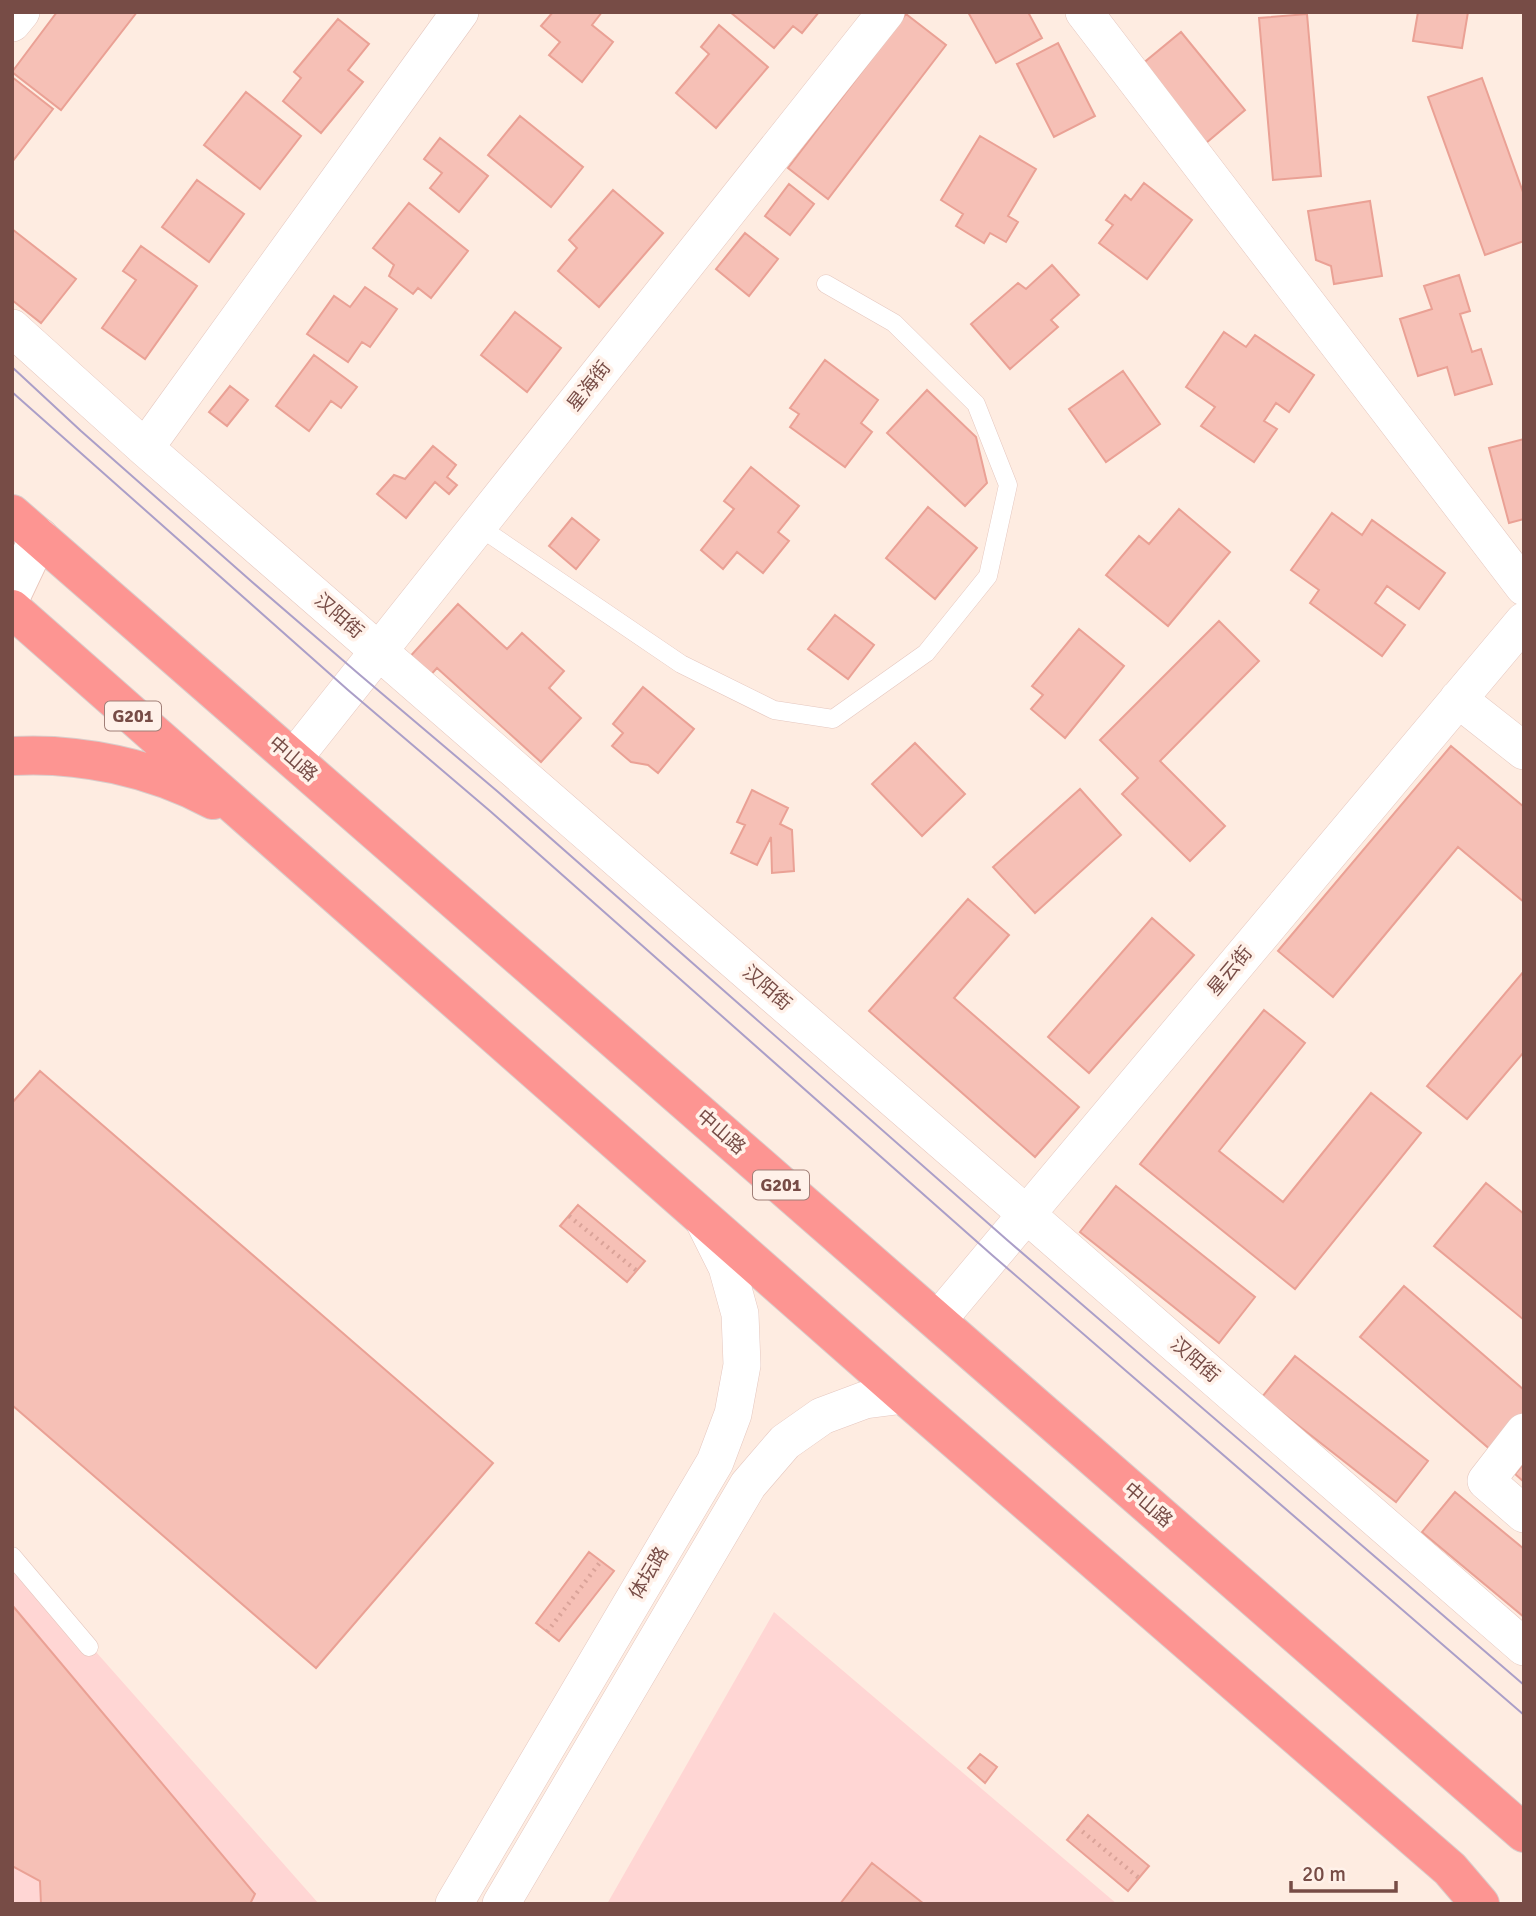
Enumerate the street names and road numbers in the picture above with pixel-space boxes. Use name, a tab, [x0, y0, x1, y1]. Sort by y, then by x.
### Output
street label: 星海街	[562, 356, 616, 416]
street label: 汉阳街	[310, 588, 368, 644]
road number: G201	[105, 702, 161, 730]
street label: 中山路	[264, 731, 322, 787]
street label: 星云街	[1202, 941, 1258, 1001]
street label: 汉阳街	[738, 960, 796, 1016]
street label: 中山路	[692, 1104, 750, 1160]
road number: G201	[753, 1170, 809, 1200]
street label: 汉阳街	[1166, 1332, 1224, 1388]
street label: 中山路	[1119, 1477, 1177, 1533]
street label: 体坛路	[624, 1542, 674, 1604]

